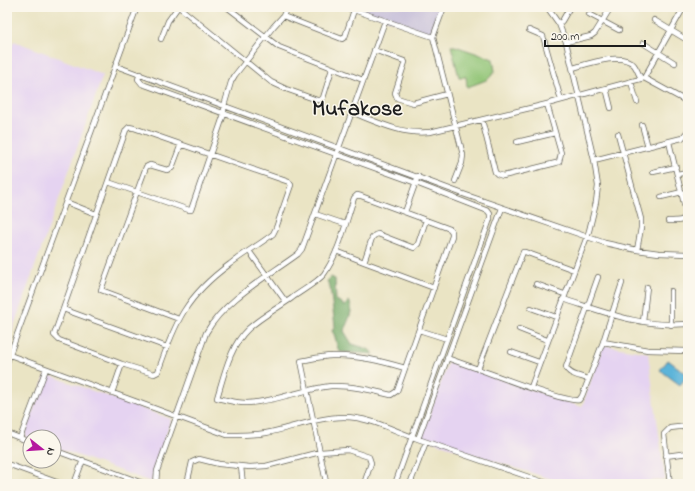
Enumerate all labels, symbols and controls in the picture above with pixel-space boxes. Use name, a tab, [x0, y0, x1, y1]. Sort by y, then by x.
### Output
scale bar	[545, 22, 645, 48]
text: 200 m	[551, 28, 580, 46]
district label: Mufakose	[312, 94, 403, 126]
north arrow	[22, 429, 62, 469]
text: N	[42, 446, 59, 458]

